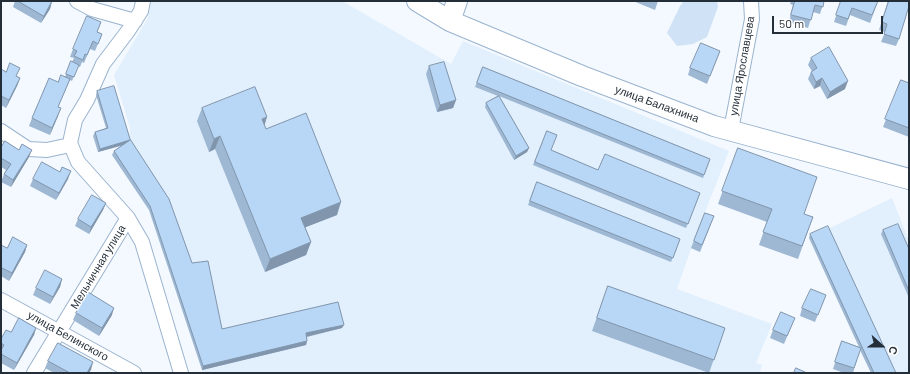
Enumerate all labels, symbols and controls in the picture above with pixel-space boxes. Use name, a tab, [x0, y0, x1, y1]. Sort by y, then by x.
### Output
scale bar	[774, 8, 885, 34]
street label: улица Ярославцева	[727, 15, 757, 117]
text: 50 m	[779, 16, 804, 30]
street label: улица Балахнина	[613, 83, 701, 125]
street label: Мельничная улица	[68, 223, 128, 311]
street label: улица Белинского	[25, 308, 111, 364]
north arrow	[862, 326, 902, 366]
text: С	[886, 344, 901, 357]

